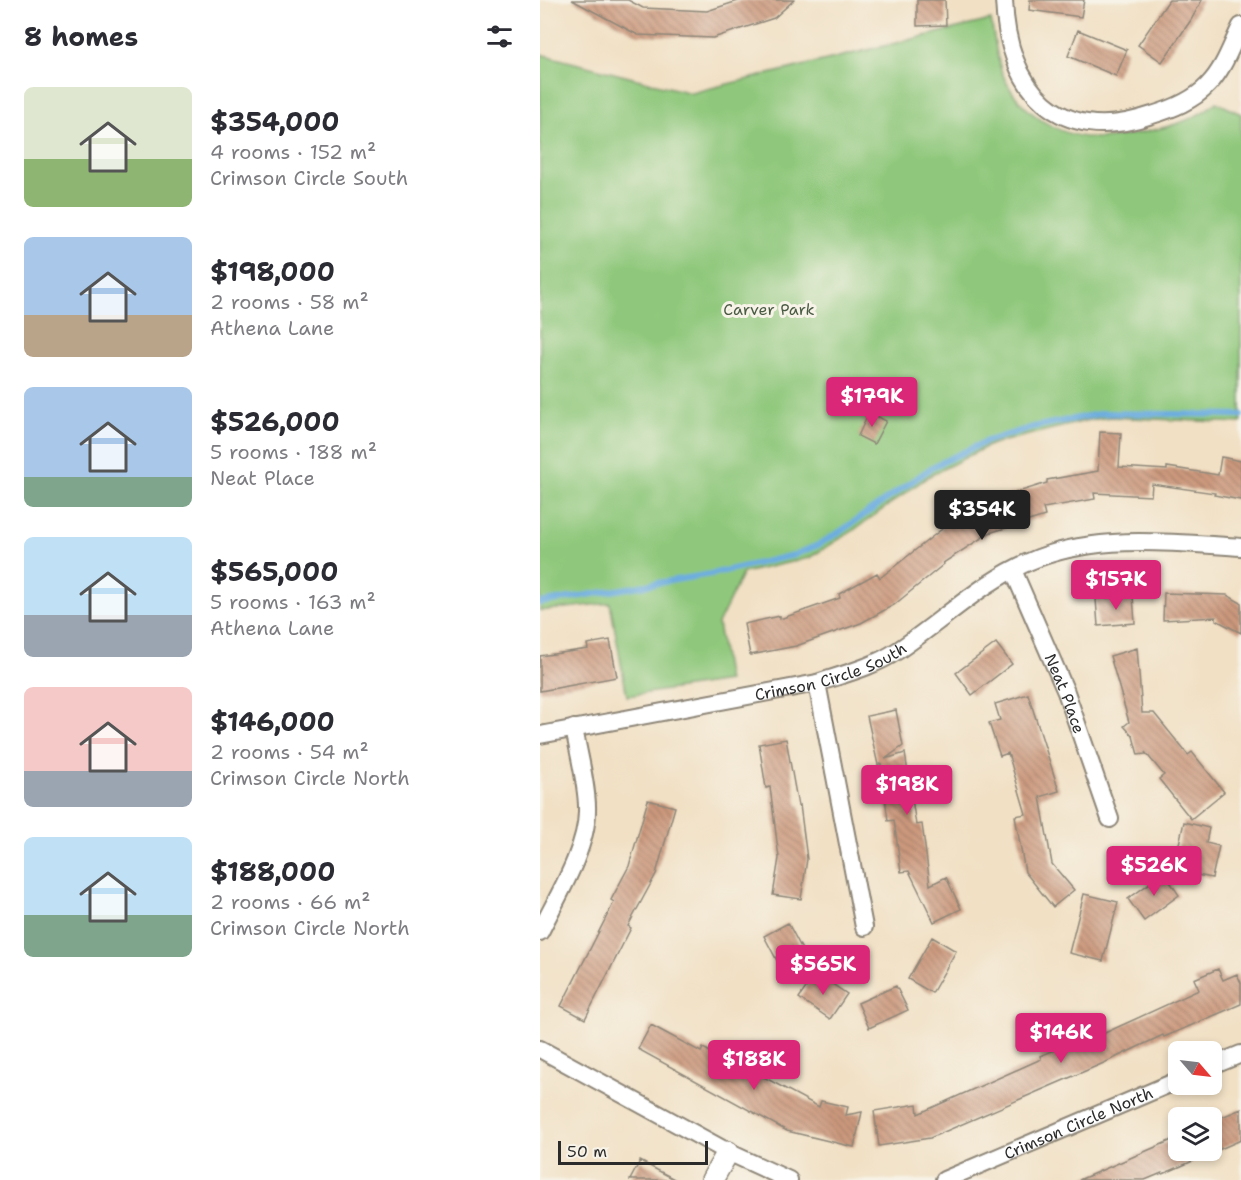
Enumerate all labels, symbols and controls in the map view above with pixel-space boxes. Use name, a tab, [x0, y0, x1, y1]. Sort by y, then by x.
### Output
text: 8 homes	[24, 19, 138, 54]
icon: filters	[483, 20, 516, 53]
text: $354,000	[210, 104, 340, 139]
icon: home	[72, 111, 144, 183]
text: 4 rooms · 152 m²	[210, 139, 376, 165]
text: Crimson Circle South	[210, 165, 408, 191]
text: $198,000	[210, 254, 335, 289]
icon: home	[72, 261, 144, 333]
text: 2 rooms · 58 m²	[210, 289, 369, 315]
park label: Carver Park	[723, 299, 815, 320]
text: Athena Lane	[210, 315, 334, 341]
pin: $179K	[830, 377, 914, 428]
text: $179K	[840, 383, 904, 409]
text: $526,000	[210, 404, 340, 439]
icon: home	[72, 411, 144, 483]
text: 5 rooms · 188 m²	[210, 439, 377, 465]
text: Neat Place	[210, 465, 315, 491]
pin: $354K	[940, 490, 1024, 541]
text: $354K	[948, 496, 1016, 522]
text: $565,000	[210, 554, 338, 589]
pin: $157K	[1074, 560, 1158, 611]
icon: home	[72, 561, 144, 633]
text: $157K	[1085, 566, 1147, 592]
text: 5 rooms · 163 m²	[210, 589, 376, 615]
text: Athena Lane	[210, 615, 334, 641]
street label: Crimson Circle South	[753, 637, 910, 705]
street label: Neat Place	[1040, 650, 1090, 736]
text: $146,000	[210, 704, 335, 739]
icon: home	[72, 711, 144, 783]
text: 2 rooms · 54 m²	[210, 739, 369, 765]
text: Crimson Circle North	[210, 765, 410, 791]
pin: $198K	[865, 765, 949, 816]
text: $198K	[875, 771, 939, 797]
pin: $526K	[1112, 846, 1196, 897]
text: $526K	[1120, 852, 1188, 878]
text: $188,000	[210, 854, 335, 889]
icon: home	[72, 861, 144, 933]
text: 2 rooms · 66 m²	[210, 889, 371, 915]
text: Crimson Circle North	[210, 915, 410, 941]
pin: $565K	[781, 945, 865, 996]
text: $565K	[790, 951, 856, 977]
pin: $146K	[1019, 1013, 1103, 1064]
text: $146K	[1029, 1019, 1093, 1045]
pin: $188K	[712, 1040, 796, 1091]
north arrow	[1168, 1041, 1222, 1095]
map controls	[1168, 1041, 1222, 1161]
text: $188K	[722, 1046, 786, 1072]
street label: Crimson Circle North	[1001, 1082, 1156, 1164]
button: layers	[1168, 1107, 1222, 1161]
scale bar	[558, 1138, 708, 1166]
text: 50 m	[567, 1141, 607, 1162]

